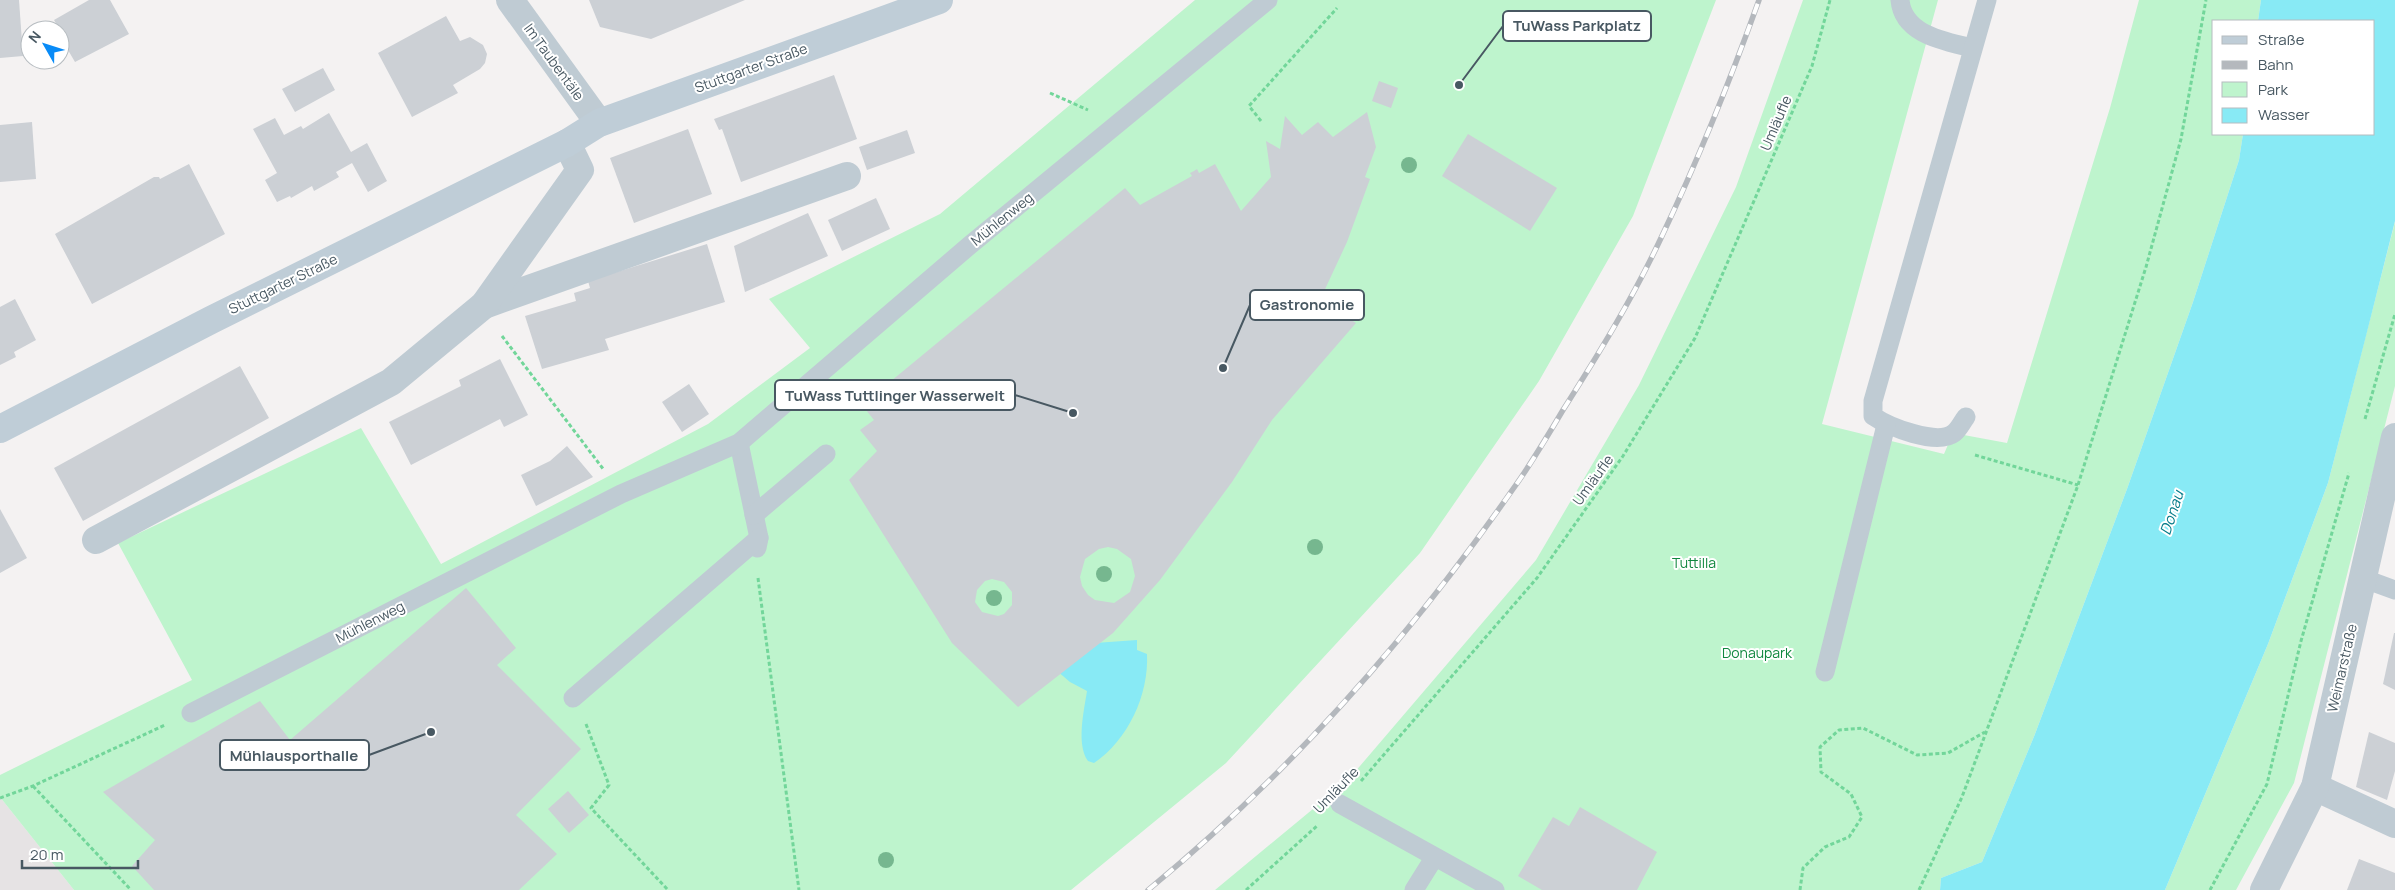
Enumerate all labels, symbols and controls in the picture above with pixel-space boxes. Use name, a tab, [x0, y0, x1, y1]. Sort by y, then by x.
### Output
callout: TuWass Parkplatz	[1503, 11, 1651, 41]
text: TuWass Parkplatz	[1513, 15, 1641, 36]
street label: Im Taubentäle	[520, 19, 589, 104]
north arrow	[20, 20, 70, 70]
legend	[2212, 20, 2375, 135]
text: N	[24, 27, 45, 46]
text: Straße	[2258, 29, 2305, 50]
street label: Stuttgarter Straße	[692, 38, 810, 97]
text: Bahn	[2258, 54, 2293, 75]
text: Park	[2258, 79, 2288, 100]
street label: Umläufle	[1755, 92, 1796, 153]
text: Wasser	[2258, 104, 2310, 125]
street label: Mühlenweg	[967, 188, 1037, 250]
street label: Stuttgarter Straße	[225, 249, 340, 318]
callout: Gastronomie	[1250, 290, 1364, 320]
text: Gastronomie	[1260, 294, 1354, 315]
callout: TuWass Tuttlinger Wasserwelt	[775, 380, 1015, 410]
text: TuWass Tuttlinger Wasserwelt	[785, 385, 1005, 406]
street label: Umläufle	[1568, 451, 1617, 509]
water label: Donau	[2155, 487, 2189, 538]
park label: Tuttilla	[1672, 553, 1716, 572]
street label: Mühlenweg	[332, 596, 407, 647]
street label: Weimarstraße	[2322, 622, 2361, 714]
park label: Donaupark	[1722, 643, 1793, 662]
callout: Mühlausporthalle	[220, 740, 369, 770]
text: Mühlausporthalle	[230, 745, 358, 766]
street label: Umläufle	[1309, 762, 1363, 817]
scale bar	[22, 838, 139, 870]
text: 20 m	[30, 844, 63, 865]

